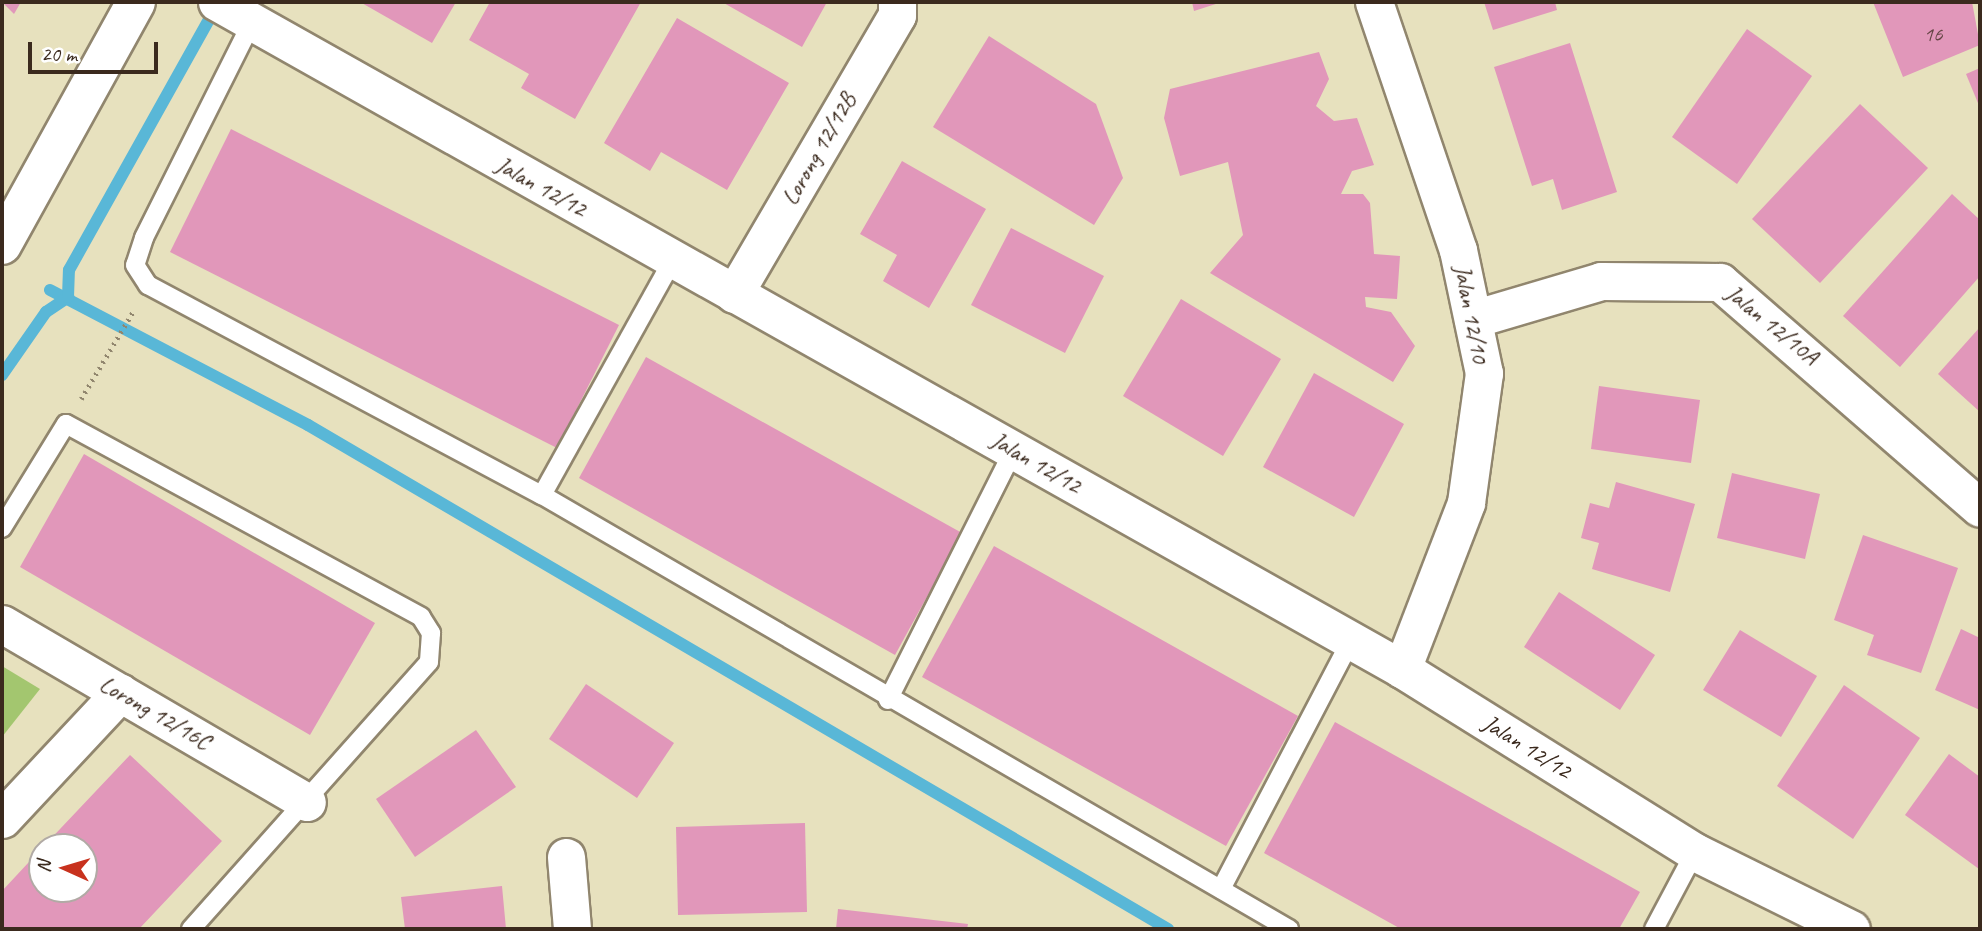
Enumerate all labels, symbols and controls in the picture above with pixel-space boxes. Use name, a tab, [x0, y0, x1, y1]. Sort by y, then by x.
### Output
house number: 16	[1924, 21, 1942, 47]
scale bar	[32, 28, 161, 72]
text: 20 m	[41, 41, 77, 67]
street label: Lorong 12/12B	[775, 88, 863, 210]
street label: Jalan 12/12	[491, 150, 591, 224]
street label: Jalan 12/10	[1447, 263, 1495, 365]
street label: Jalan 12/10A	[1720, 279, 1824, 371]
street label: Jalan 12/12	[986, 426, 1086, 500]
street label: Lorong 12/16C	[94, 670, 216, 756]
street label: Jalan 12/12	[1477, 709, 1577, 785]
north arrow	[28, 833, 98, 903]
text: N	[32, 860, 56, 873]

